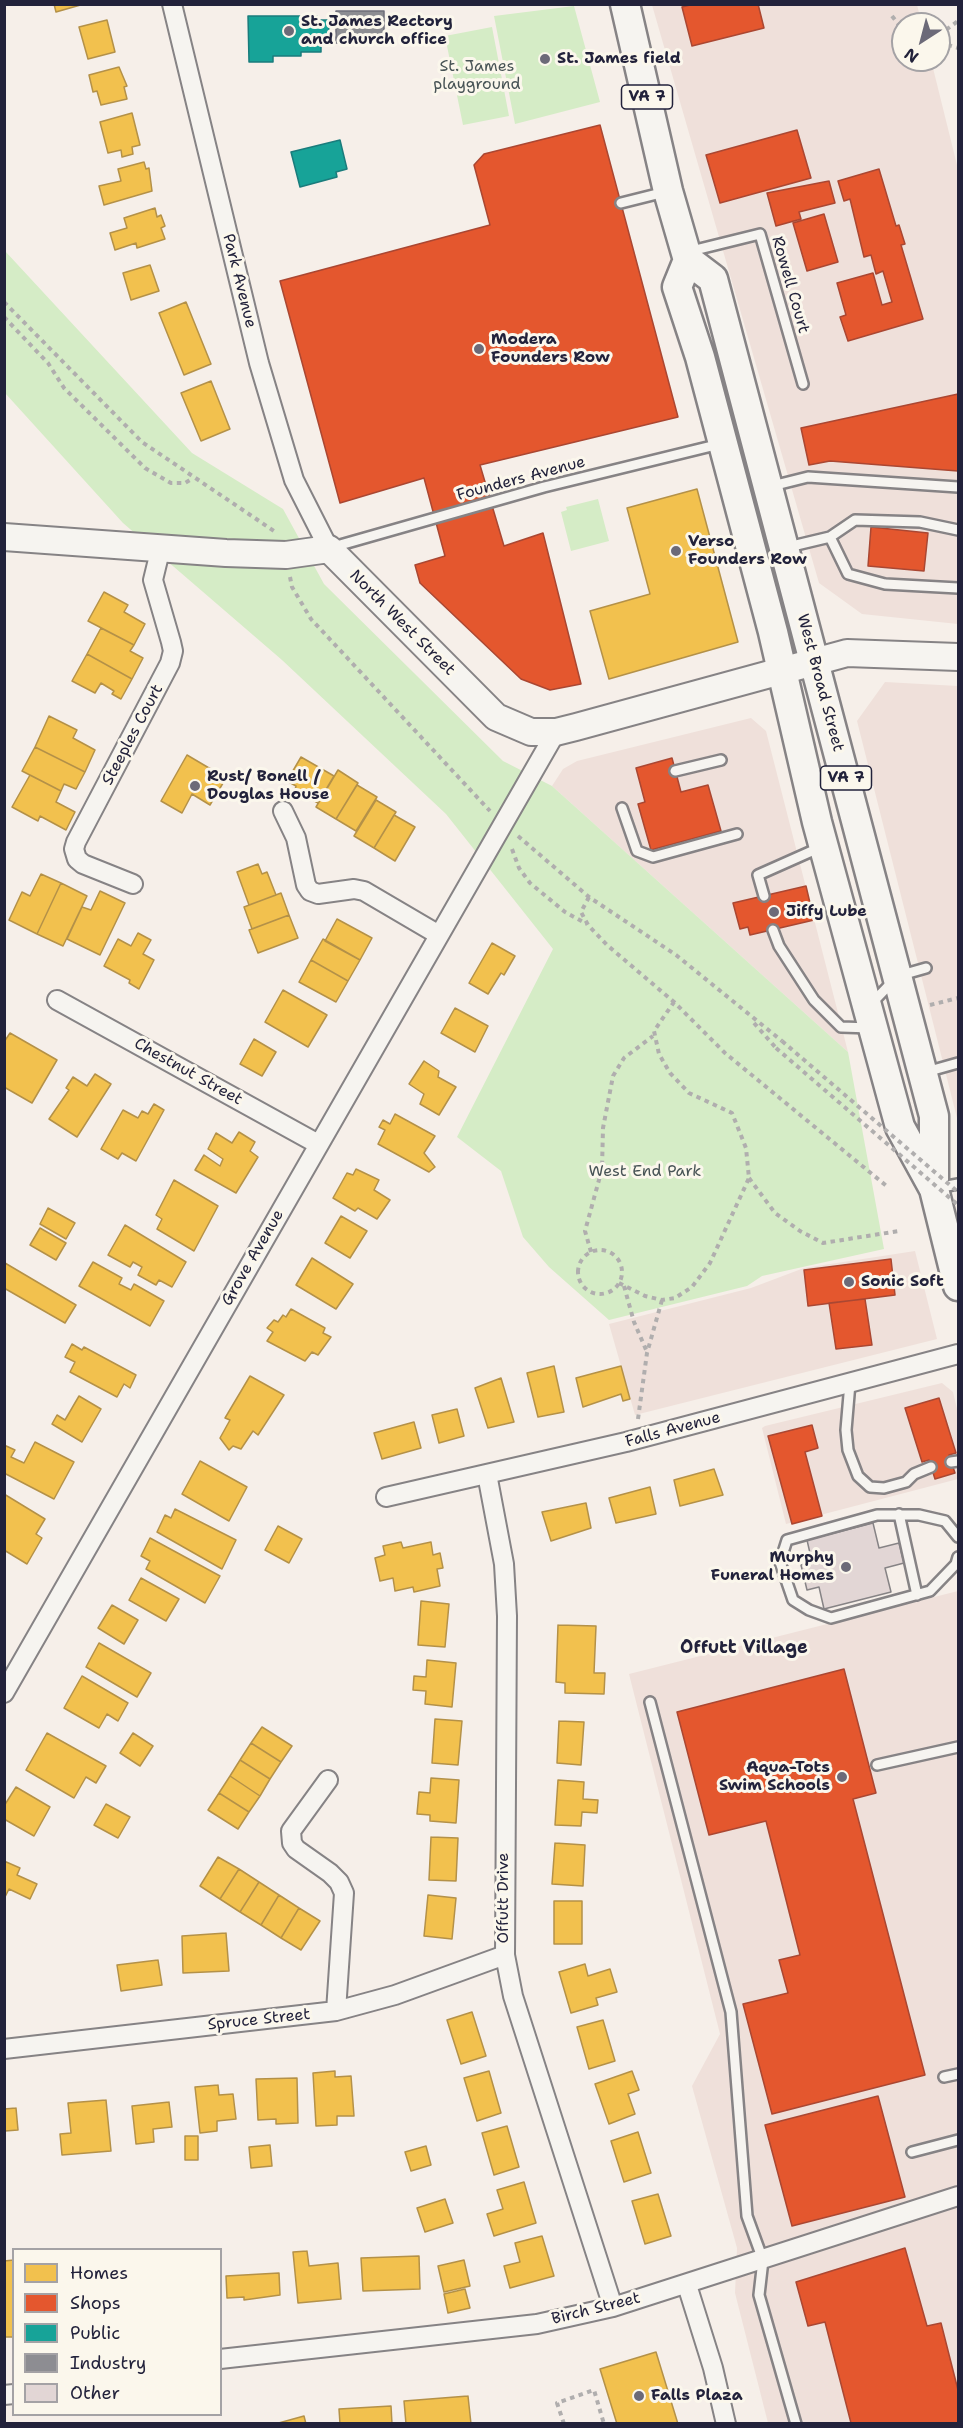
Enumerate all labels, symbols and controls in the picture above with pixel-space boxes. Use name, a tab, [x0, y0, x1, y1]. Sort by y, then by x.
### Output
place label: St. James Rectory and church office	[301, 12, 453, 50]
north arrow	[891, 12, 951, 72]
marker: St. James Rectory and church office	[282, 24, 296, 38]
text: N	[900, 43, 923, 68]
place label: St. James field	[557, 49, 681, 69]
marker: St. James field	[538, 52, 552, 66]
park label: St. James playground	[433, 57, 521, 95]
road number: VA 7	[622, 85, 672, 109]
street label: Park Avenue	[218, 232, 260, 330]
street label: Rowell Court	[767, 234, 813, 336]
place label: Modera Founders Row	[491, 330, 610, 368]
marker: Modera Founders Row	[472, 342, 486, 356]
street label: Founders Avenue	[455, 453, 587, 505]
place label: Verso Founders Row	[688, 532, 807, 570]
marker: Verso Founders Row	[669, 544, 683, 558]
street label: North West Street	[345, 566, 459, 680]
street label: West Broad Street	[792, 612, 848, 754]
street label: Steeples Court	[98, 681, 168, 789]
road number: VA 7	[820, 766, 872, 790]
place label: Rust/ Bonell / Douglas House	[207, 767, 329, 805]
marker: Rust/ Bonell / Douglas House	[188, 779, 202, 793]
place label: Jiffy Lube	[786, 902, 867, 922]
marker: Jiffy Lube	[767, 905, 781, 919]
street label: Chestnut Street	[131, 1034, 245, 1110]
park label: West End Park	[589, 1162, 701, 1182]
street label: Grove Avenue	[218, 1207, 288, 1309]
place label: Sonic Soft	[861, 1272, 944, 1292]
marker: Sonic Soft	[842, 1275, 856, 1289]
street label: Falls Avenue	[623, 1408, 723, 1452]
place label: Murphy Funeral Homes	[711, 1548, 834, 1586]
marker: Murphy Funeral Homes	[839, 1560, 853, 1574]
district label: Offutt Village	[680, 1637, 808, 1659]
place label: Aqua-Tots Swim Schools	[719, 1758, 830, 1796]
marker: Aqua-Tots Swim Schools	[835, 1770, 849, 1784]
street label: Offutt Drive	[494, 1853, 514, 1943]
street label: Spruce Street	[207, 2005, 311, 2035]
legend	[12, 2248, 222, 2416]
text: Homes	[70, 2261, 128, 2285]
street label: Birch Street	[550, 2289, 642, 2329]
text: Shops	[70, 2291, 121, 2315]
text: Public	[70, 2321, 120, 2345]
text: Industry	[70, 2351, 146, 2375]
text: Other	[70, 2381, 120, 2405]
place label: Falls Plaza	[651, 2386, 743, 2406]
marker: Falls Plaza	[632, 2389, 646, 2403]

